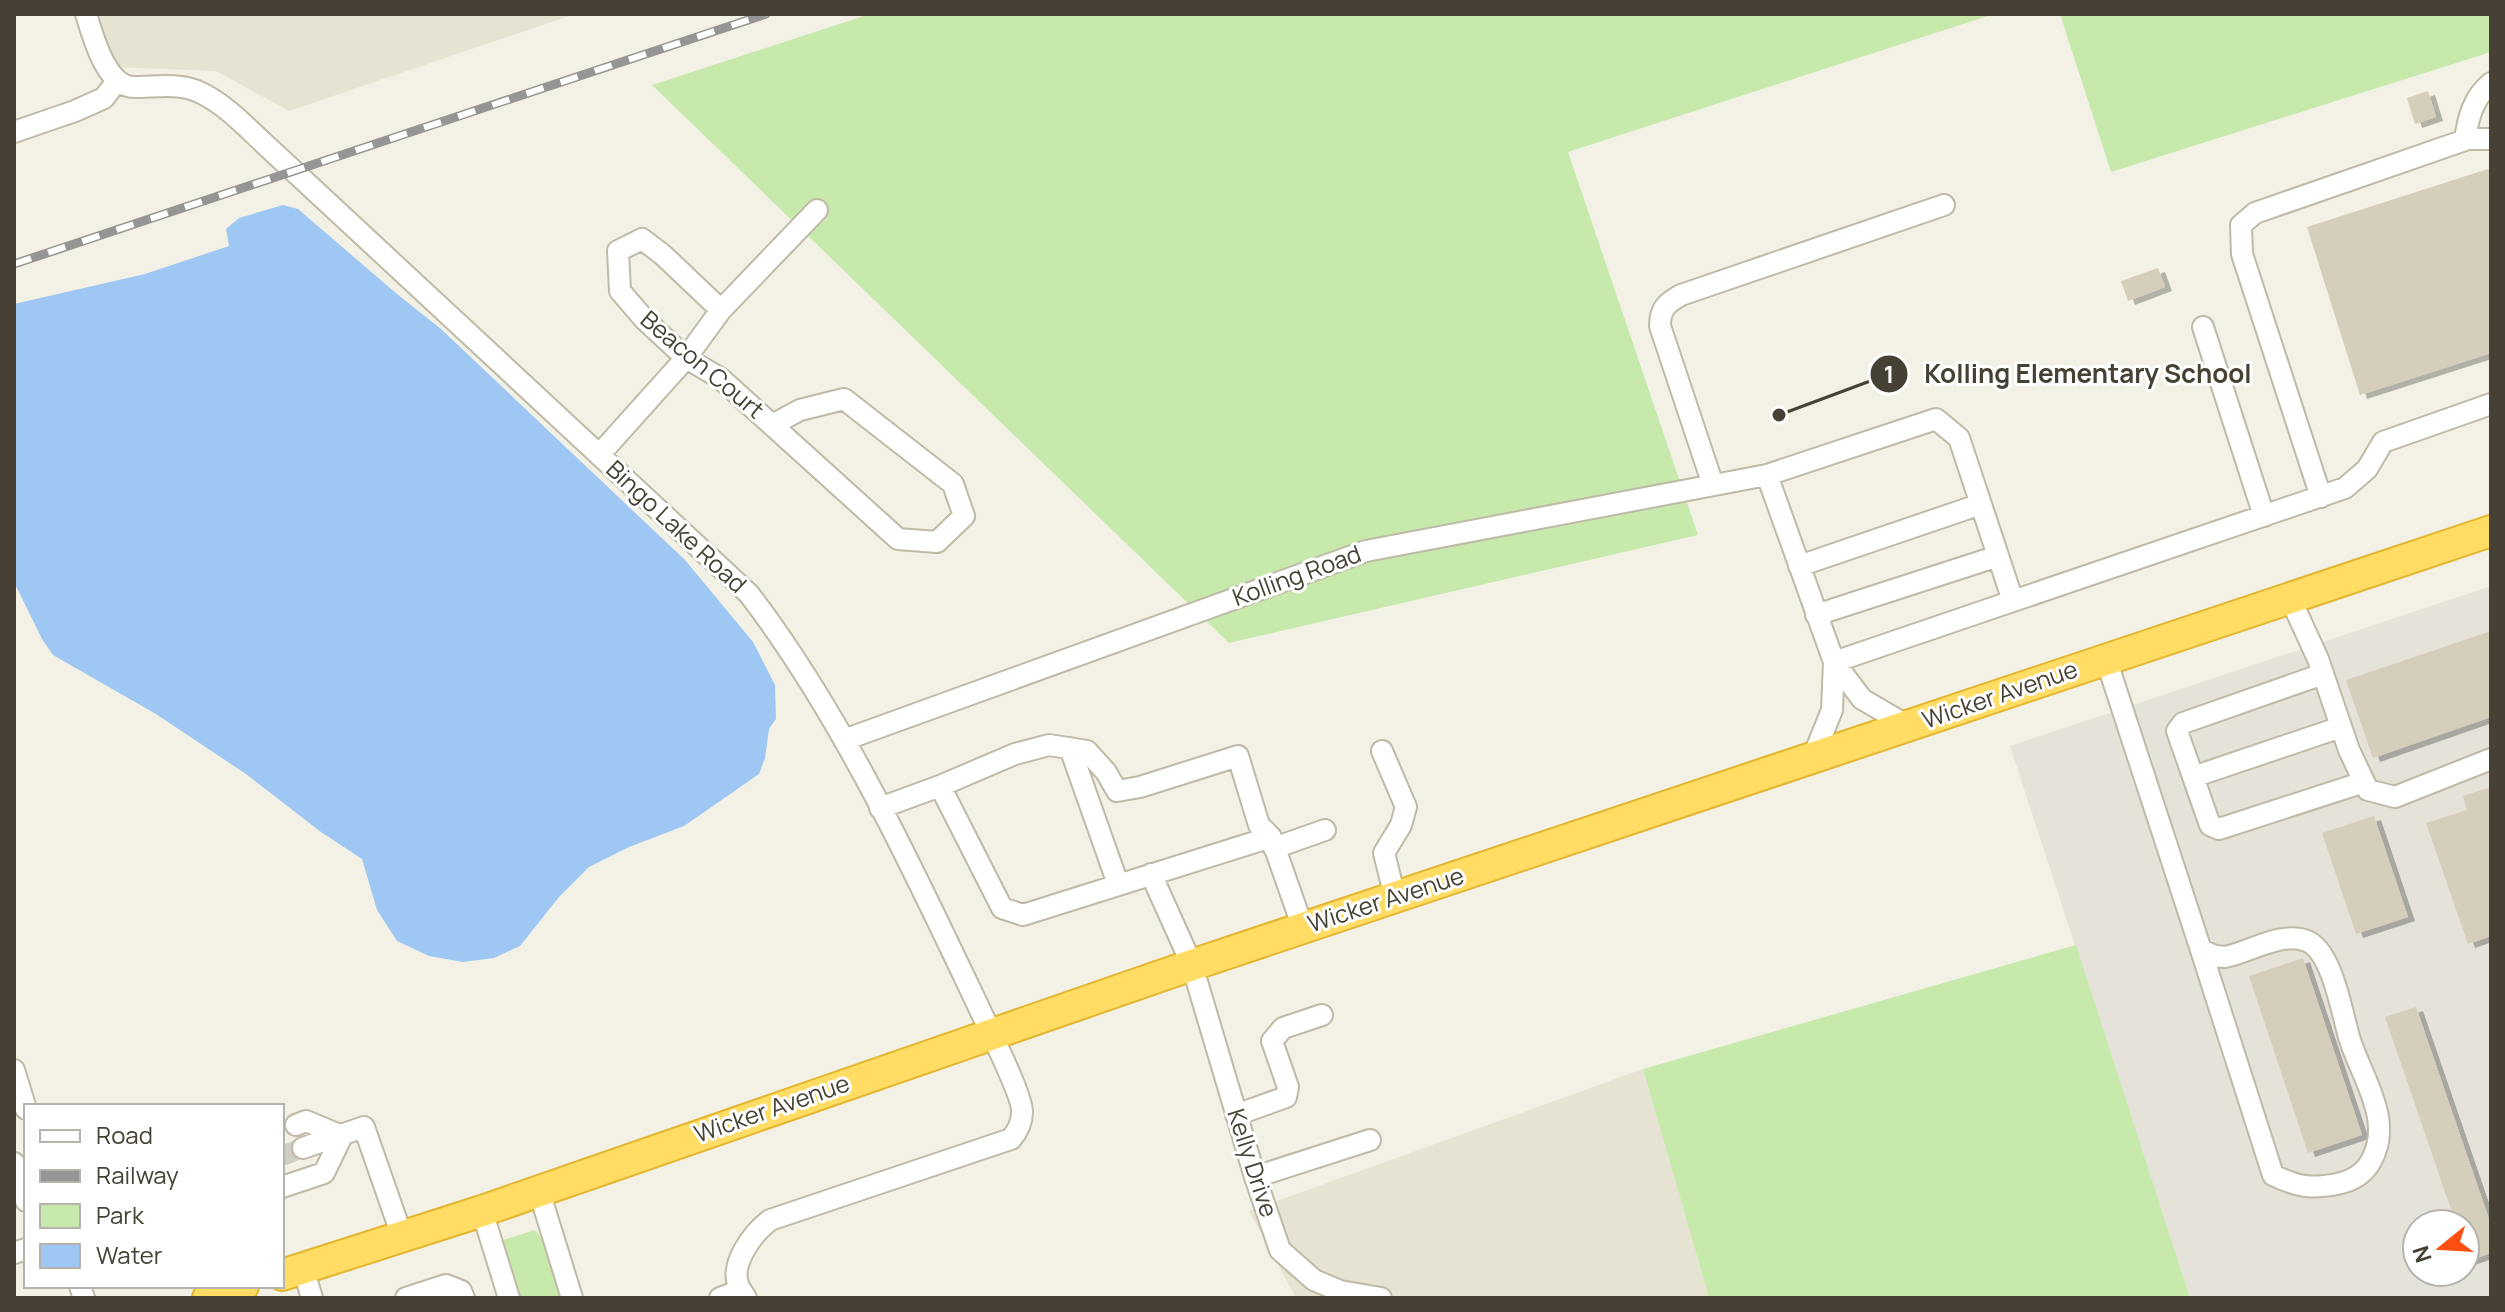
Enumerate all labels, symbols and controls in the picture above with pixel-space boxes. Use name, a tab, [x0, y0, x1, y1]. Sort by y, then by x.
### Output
street label: Beacon Court	[634, 302, 772, 425]
callout: Kolling Elementary School	[1869, 349, 2268, 399]
text: Kolling Elementary School	[1924, 355, 2252, 391]
text: 1	[1884, 357, 1894, 390]
street label: Bingo Lake Road	[600, 452, 754, 600]
street label: Kolling Road	[1228, 536, 1365, 613]
street label: Wicker Avenue	[1917, 652, 2082, 736]
street label: Wicker Avenue	[1303, 858, 1468, 939]
street label: Wicker Avenue	[689, 1066, 854, 1150]
legend	[24, 1104, 284, 1288]
street label: Kelly Drive	[1220, 1104, 1286, 1221]
text: Road	[96, 1118, 153, 1151]
text: Railway	[96, 1158, 179, 1191]
text: Park	[96, 1198, 145, 1231]
north arrow	[2401, 1208, 2481, 1288]
text: Water	[96, 1238, 163, 1271]
text: N	[2405, 1242, 2439, 1266]

